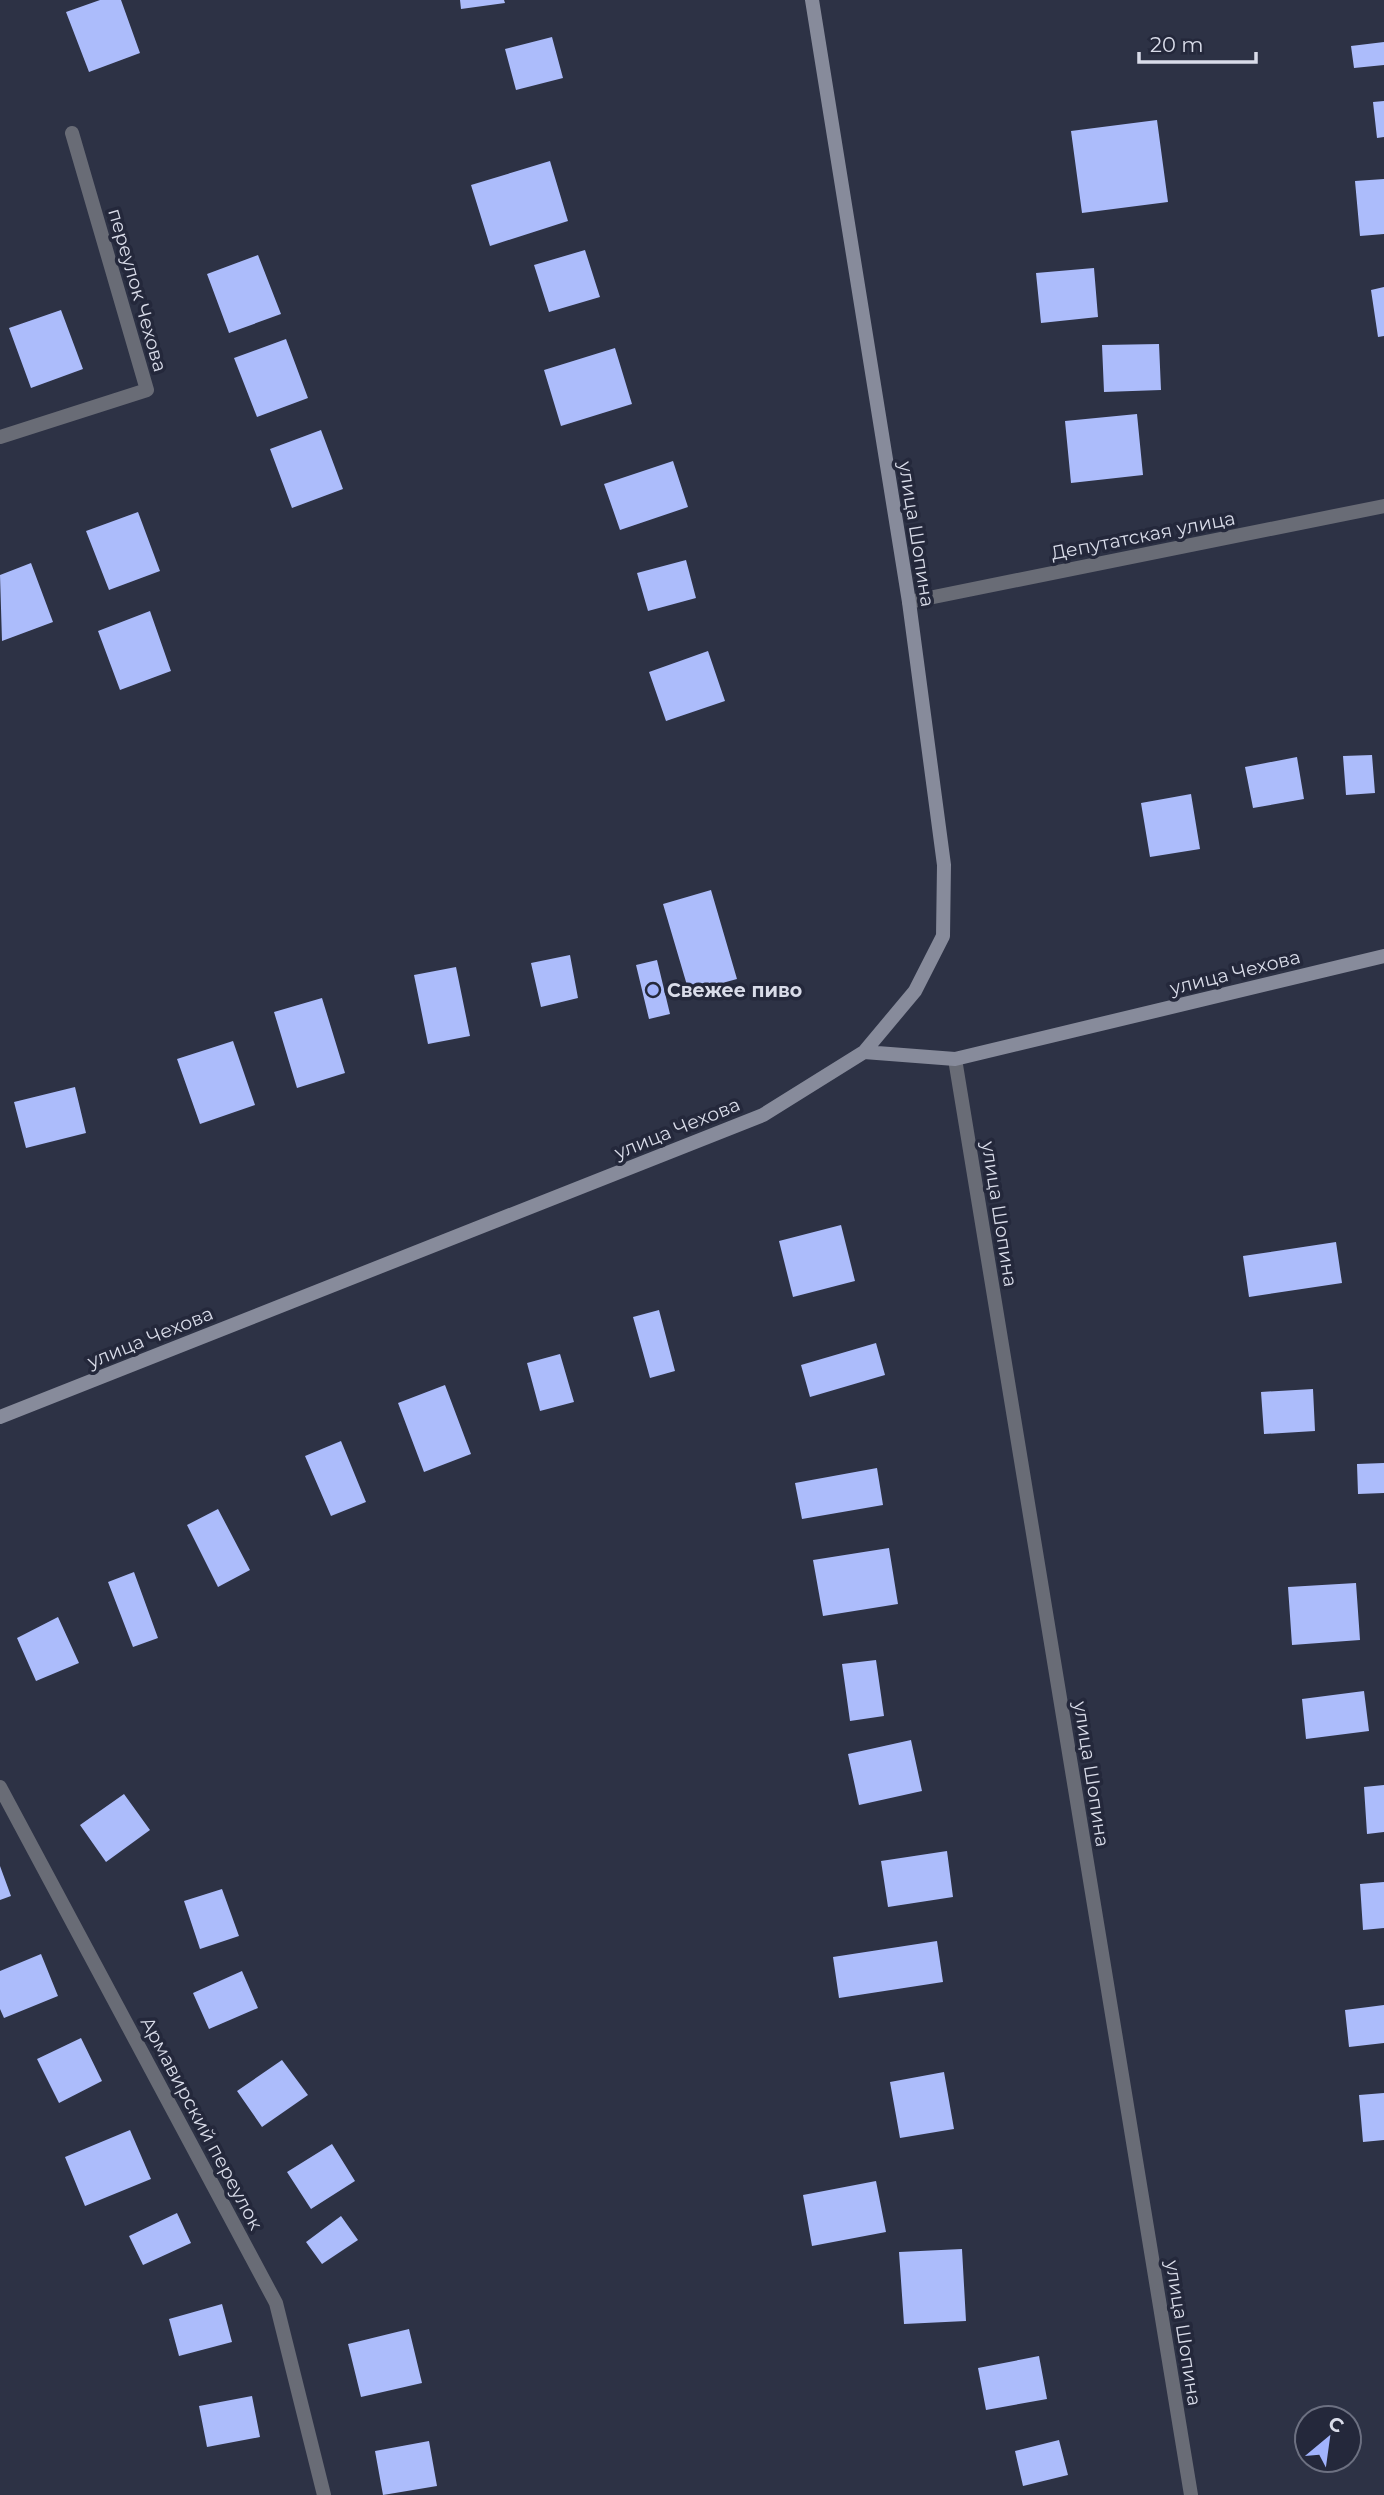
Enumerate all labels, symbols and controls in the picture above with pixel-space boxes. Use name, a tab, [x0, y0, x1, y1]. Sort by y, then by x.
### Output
scale bar	[1139, 21, 1256, 65]
text: 20 m	[1150, 32, 1204, 57]
street label: переулок Чехова	[103, 206, 172, 374]
street label: улица Шопина	[893, 459, 939, 608]
street label: Депутатская улица	[1049, 506, 1237, 565]
street label: улица Чехова	[1166, 945, 1303, 1000]
place label: Свежее пиво	[667, 979, 802, 1002]
marker: Свежее пиво	[645, 982, 661, 998]
street label: улица Чехова	[610, 1093, 743, 1165]
street label: улица Шопина	[976, 1139, 1022, 1288]
street label: улица Чехова	[83, 1302, 216, 1374]
street label: улица Шопина	[1068, 1699, 1114, 1848]
street label: Армавирский переулок	[135, 2013, 268, 2234]
street label: улица Шопина	[1160, 2258, 1206, 2407]
north arrow	[1293, 2404, 1363, 2474]
text: С	[1324, 2411, 1348, 2438]

